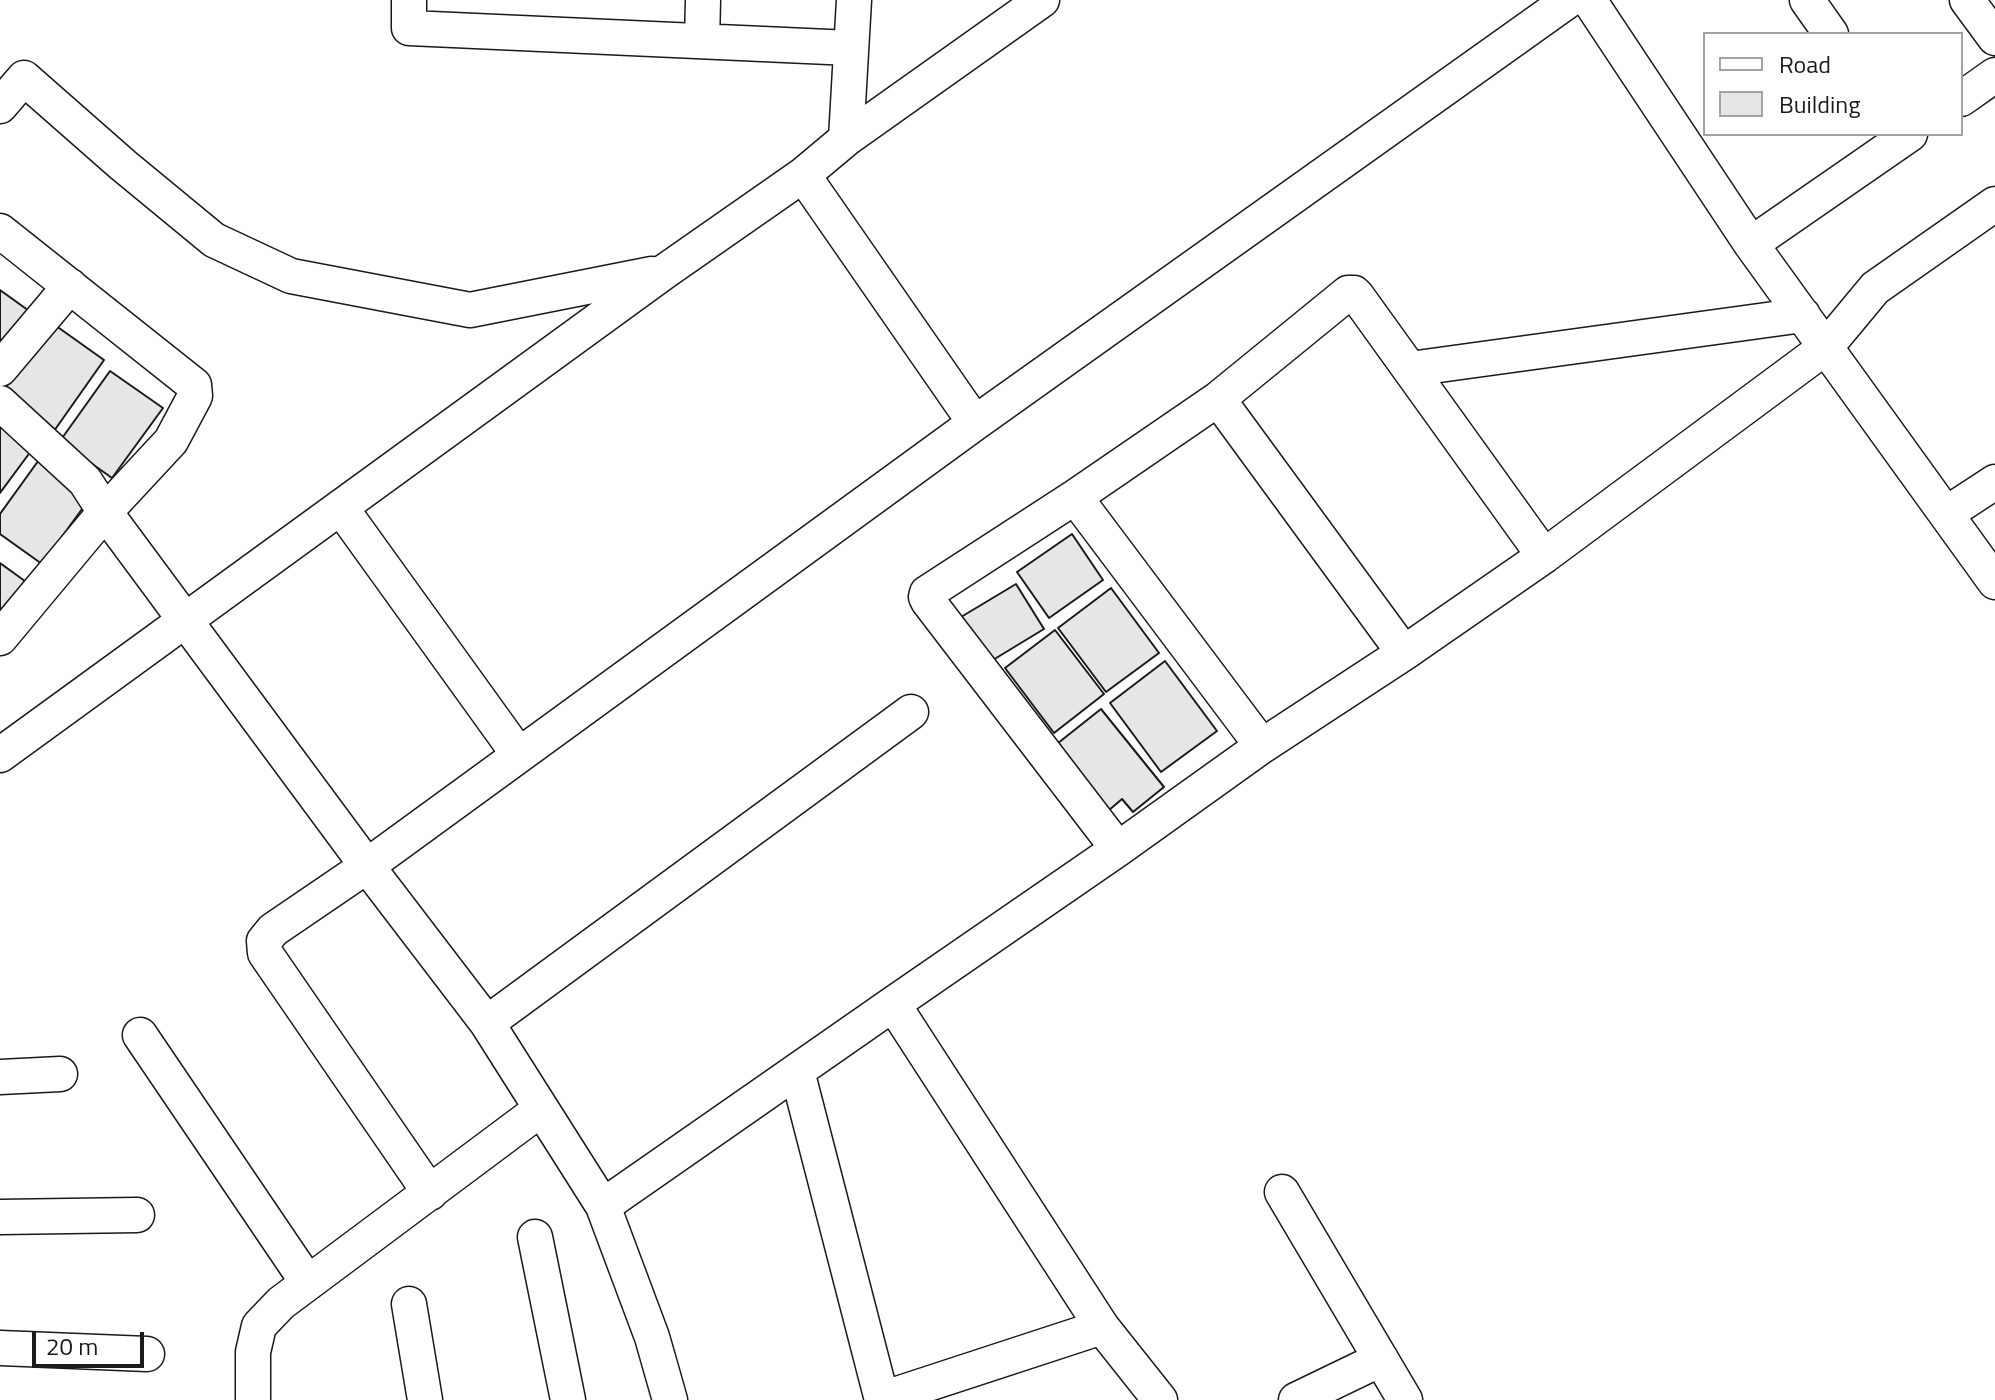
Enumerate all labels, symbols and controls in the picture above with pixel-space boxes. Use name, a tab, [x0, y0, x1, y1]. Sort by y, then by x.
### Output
legend	[1703, 32, 1963, 136]
text: Road	[1779, 46, 1831, 82]
text: Building	[1779, 86, 1861, 122]
scale bar	[36, 1316, 148, 1366]
text: 20 m	[46, 1328, 98, 1364]

